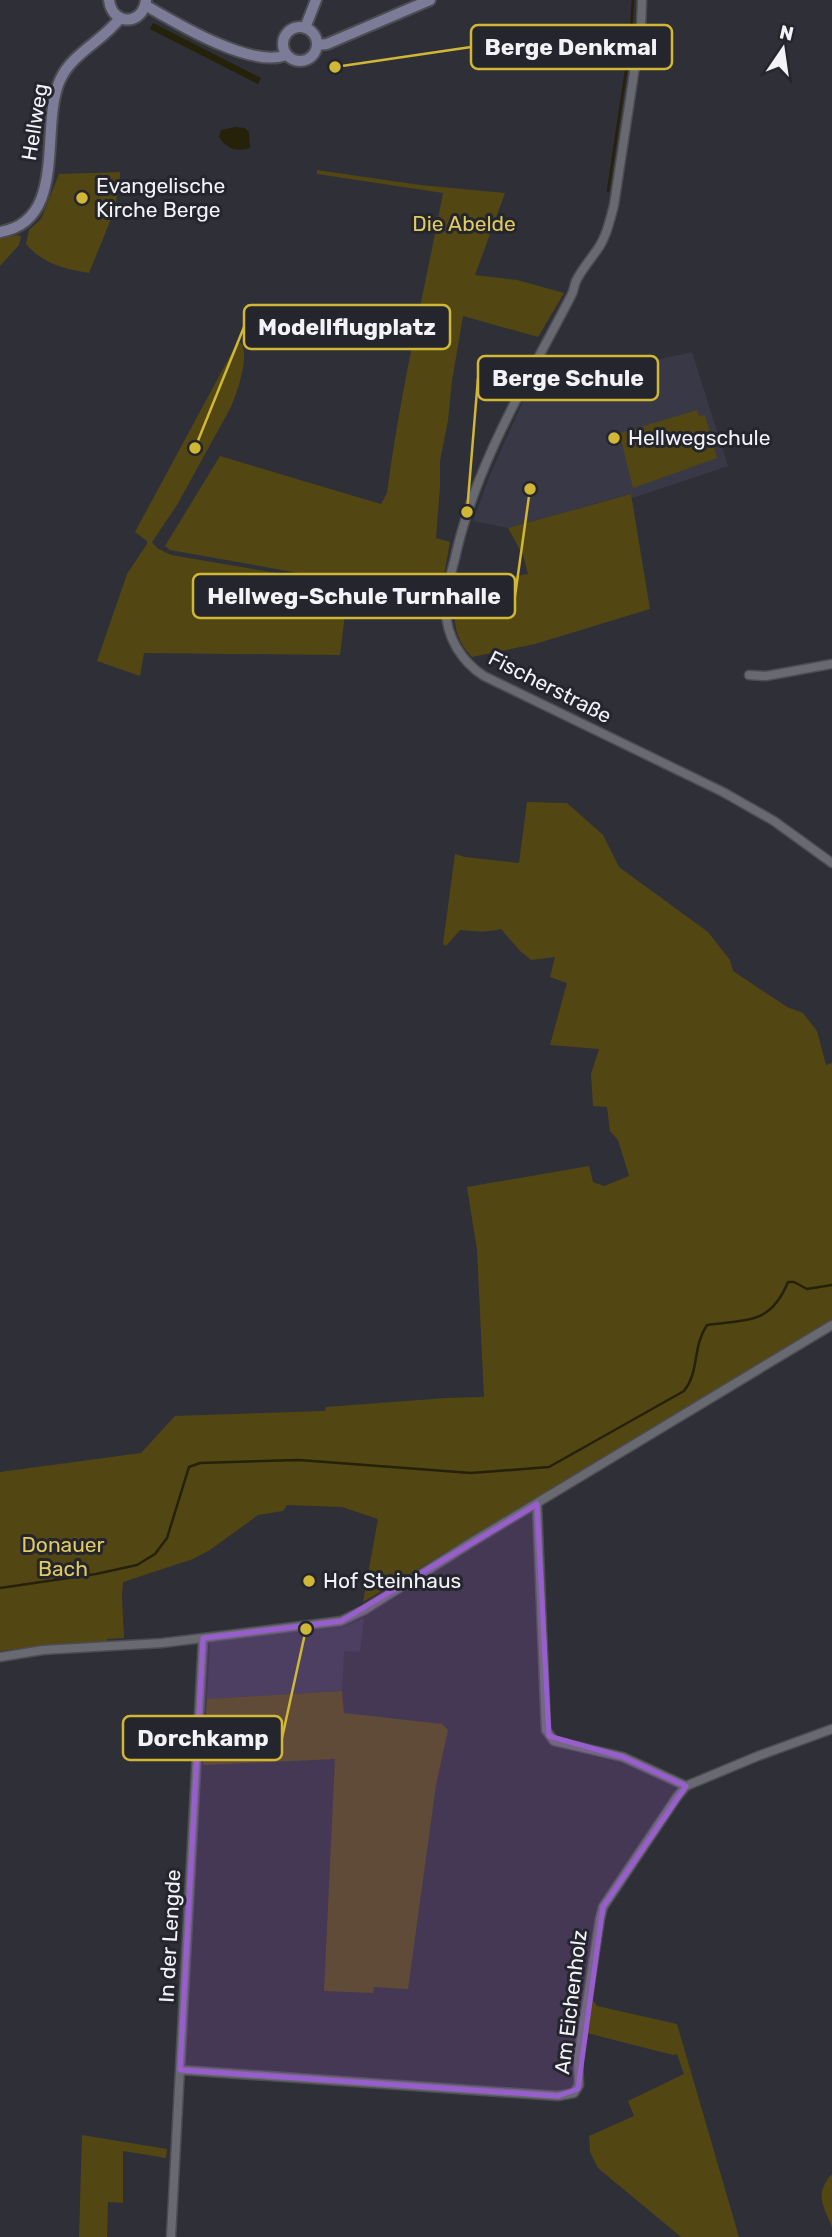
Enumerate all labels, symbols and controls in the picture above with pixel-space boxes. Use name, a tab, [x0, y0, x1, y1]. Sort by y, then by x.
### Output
north arrow	[748, 14, 818, 84]
text: N	[777, 20, 796, 46]
callout: Berge Denkmal	[471, 25, 672, 69]
text: Berge Denkmal	[485, 33, 657, 61]
street label: Hellweg	[16, 82, 53, 162]
place label: Evangelische Kirche Berge	[96, 173, 225, 222]
marker: Evangelische Kirche Berge	[74, 190, 90, 206]
park label: Die Abelde	[412, 211, 516, 236]
callout: Modellflugplatz	[244, 305, 450, 349]
text: Modellflugplatz	[258, 313, 436, 341]
callout: Berge Schule	[478, 356, 658, 400]
text: Berge Schule	[492, 364, 644, 392]
place label: Hellwegschule	[628, 425, 770, 450]
marker: Hellwegschule	[606, 430, 622, 446]
callout: Hellweg-Schule Turnhalle	[193, 574, 515, 618]
text: Hellweg-Schule Turnhalle	[207, 582, 501, 610]
street label: Fischerstraße	[485, 645, 616, 728]
park label: Donauer Bach	[21, 1532, 105, 1581]
place label: Hof Steinhaus	[323, 1568, 461, 1593]
marker: Hof Steinhaus	[301, 1573, 317, 1589]
callout: Dorchkamp	[123, 1716, 282, 1760]
text: Dorchkamp	[137, 1724, 269, 1752]
street label: In der Lengde	[154, 1869, 185, 2003]
street label: Am Eichenholz	[549, 1928, 592, 2076]

